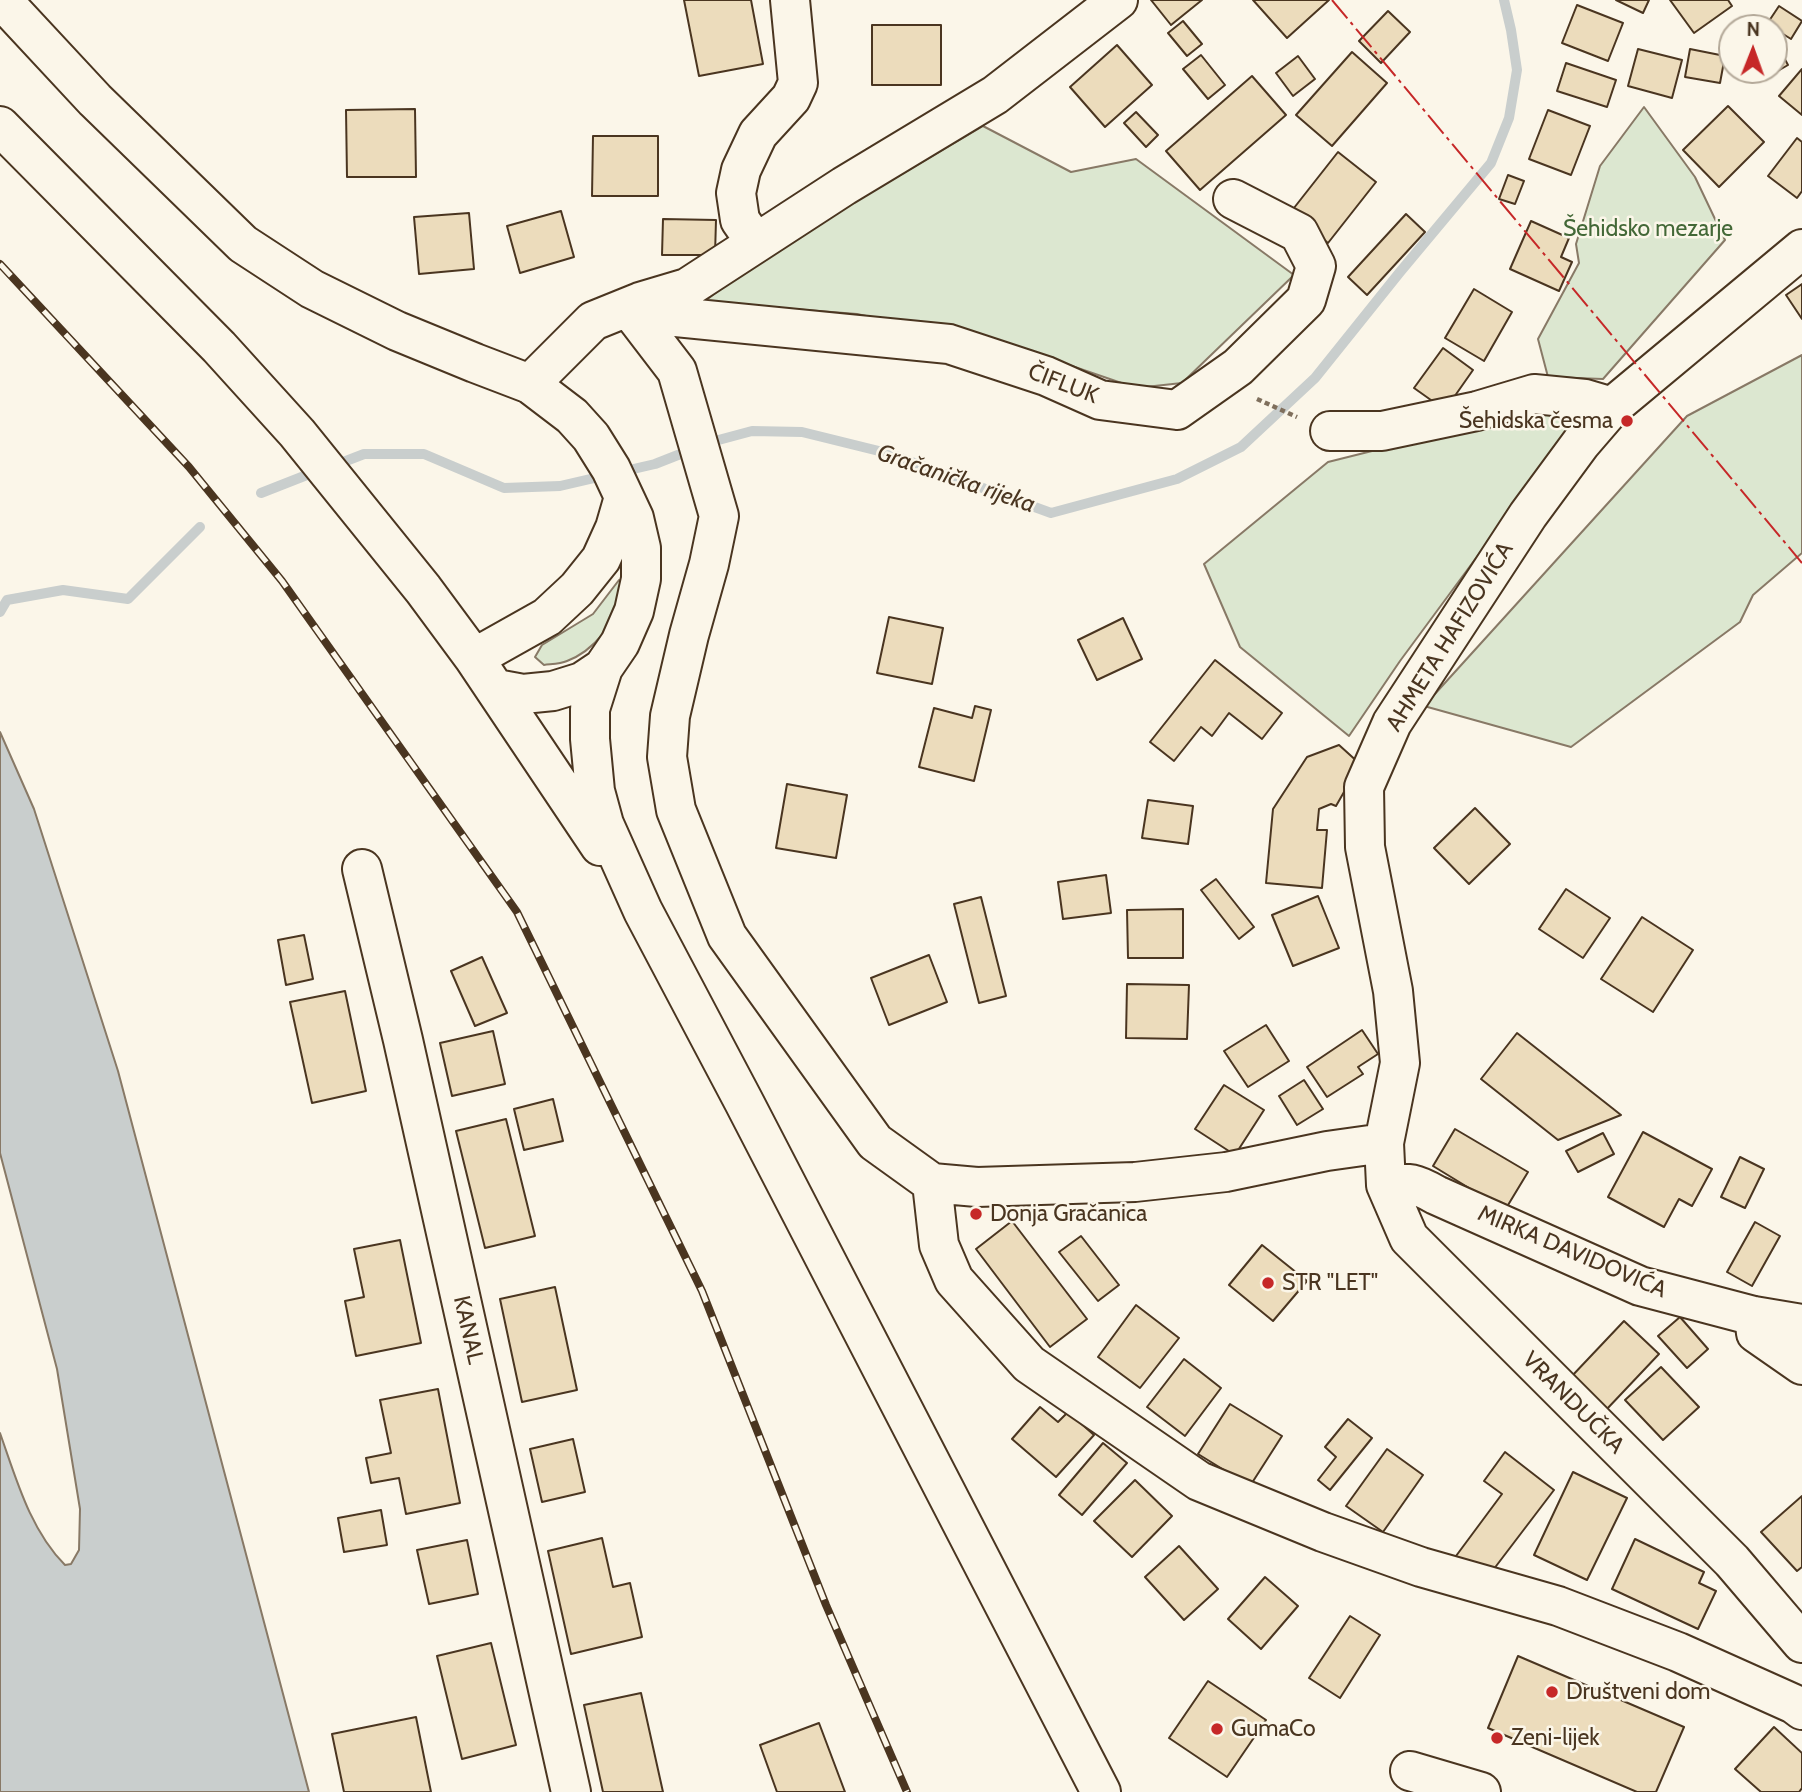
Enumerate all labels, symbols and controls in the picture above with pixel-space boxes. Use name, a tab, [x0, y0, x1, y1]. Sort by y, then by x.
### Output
north arrow	[1718, 14, 1788, 84]
text: N	[1746, 18, 1760, 41]
park label: Šehidsko mezarje	[1563, 215, 1733, 243]
street label: ČIFLUK	[1024, 358, 1102, 410]
place label: Šehidska česma	[1459, 407, 1613, 435]
marker: Šehidska česma	[1619, 413, 1635, 429]
water label: Gračanička rijeka	[873, 438, 1039, 520]
street label: AHMETA HAFIZOVIĆA	[1381, 537, 1519, 737]
place label: Donja Gračanica	[990, 1200, 1147, 1228]
street label: MIRKA DAVIDOVIĆA	[1473, 1200, 1671, 1304]
marker: Donja Gračanica	[968, 1206, 984, 1222]
place label: STR "LET"	[1282, 1269, 1378, 1297]
marker: STR "LET"	[1260, 1275, 1276, 1291]
street label: KANAL	[447, 1293, 489, 1367]
street label: VRANDUČKA	[1516, 1346, 1630, 1460]
place label: Društveni dom	[1566, 1678, 1711, 1706]
marker: Društveni dom	[1544, 1684, 1560, 1700]
place label: GumaCo	[1231, 1715, 1316, 1743]
marker: GumaCo	[1209, 1721, 1225, 1737]
place label: Zeni-lijek	[1511, 1724, 1599, 1752]
marker: Zeni-lijek	[1489, 1730, 1505, 1746]

